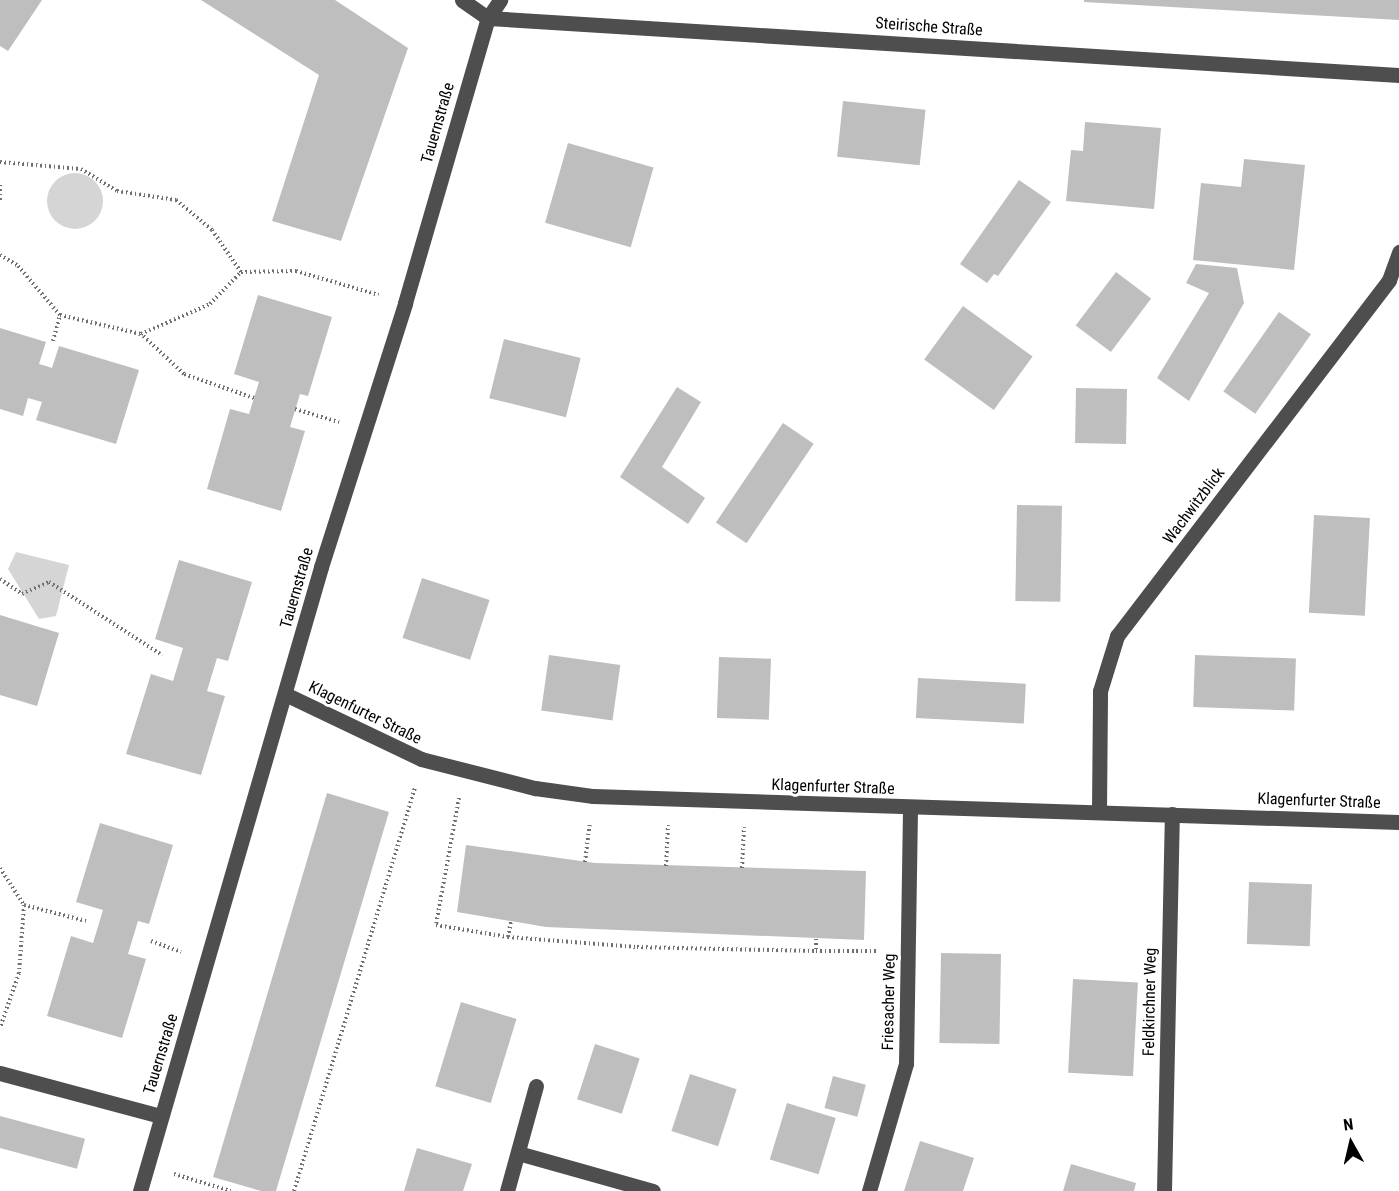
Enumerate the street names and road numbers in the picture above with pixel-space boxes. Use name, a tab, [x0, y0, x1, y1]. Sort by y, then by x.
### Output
street label: Steirische Straße	[875, 14, 983, 40]
street label: Tauernstraße	[417, 80, 459, 166]
street label: Wachwitzblick	[1159, 464, 1229, 548]
street label: Tauernstraße	[276, 545, 318, 631]
street label: Klagenfurter Straße	[305, 677, 425, 749]
street label: Klagenfurter Straße	[771, 775, 895, 799]
street label: Klagenfurter Straße	[1257, 789, 1381, 813]
street label: Feldkirchner Weg	[1139, 948, 1161, 1056]
street label: Friesacher Weg	[879, 953, 899, 1051]
street label: Tauernstraße	[140, 1011, 182, 1097]

